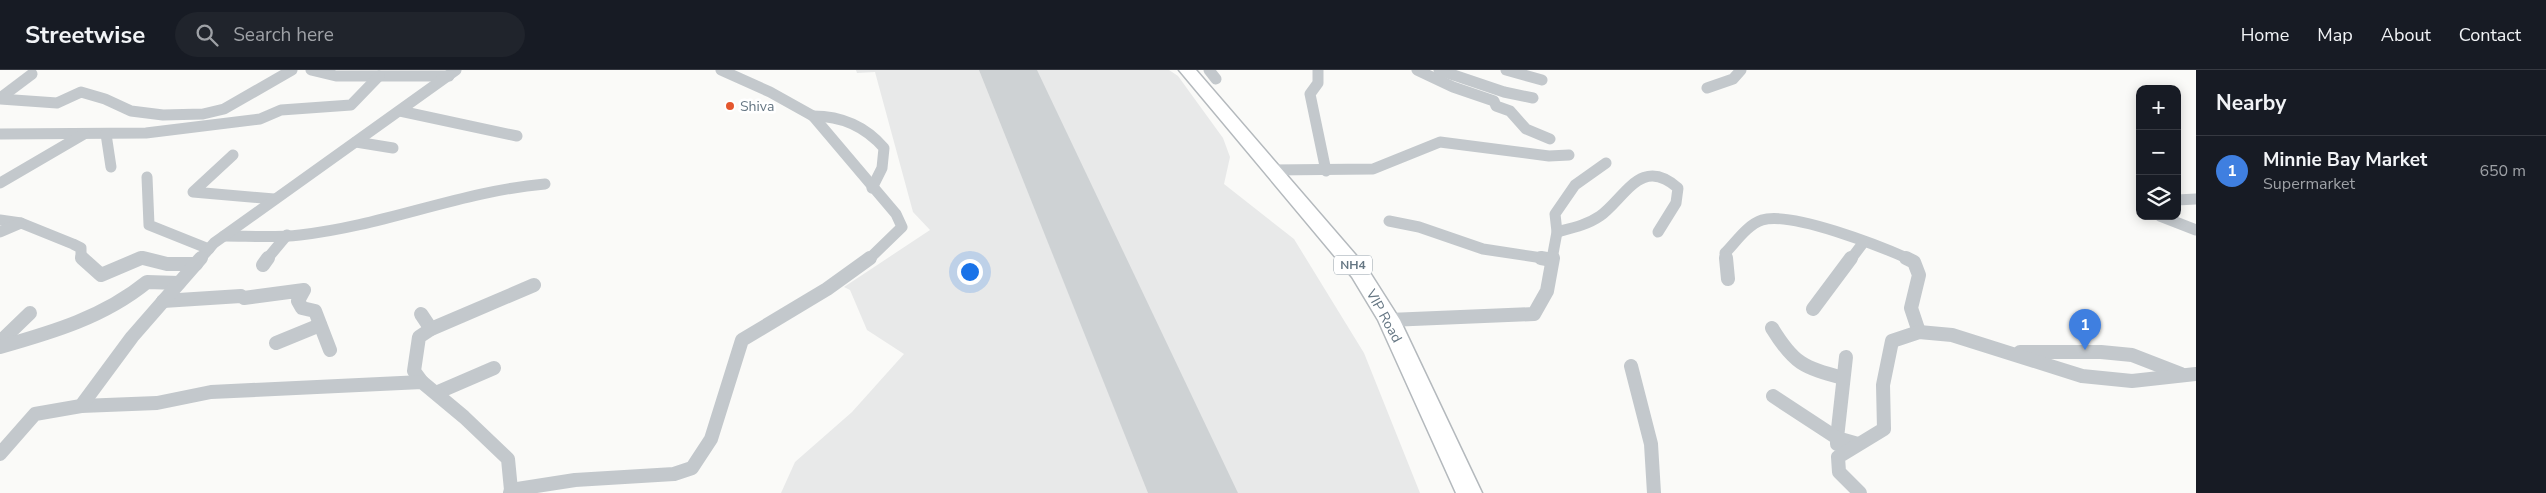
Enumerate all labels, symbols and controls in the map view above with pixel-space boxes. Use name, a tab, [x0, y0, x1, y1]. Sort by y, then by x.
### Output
search box	[175, 12, 525, 57]
text: Streetwise	[25, 19, 145, 51]
icon: search	[193, 21, 221, 49]
text: Search here	[233, 22, 334, 48]
text: Home	[2241, 23, 2289, 47]
text: Map	[2317, 23, 2353, 47]
text: About	[2381, 23, 2431, 47]
text: Contact	[2459, 23, 2521, 47]
map controls	[2136, 85, 2181, 220]
button: +	[2136, 85, 2181, 130]
text: Nearby	[2216, 89, 2286, 117]
place label: Shiva	[740, 97, 774, 116]
marker: Shiva	[724, 100, 736, 112]
button: −	[2136, 130, 2181, 175]
text: Minnie Bay Market	[2263, 147, 2427, 173]
text: 1	[2227, 160, 2237, 182]
text: 650 m	[2479, 160, 2526, 182]
text: Supermarket	[2263, 173, 2355, 195]
button: layers	[2136, 175, 2181, 220]
road number: NH4	[1334, 256, 1372, 274]
your location	[957, 259, 983, 285]
street label: VIP Road	[1361, 285, 1406, 346]
pin: 1	[2069, 309, 2101, 350]

